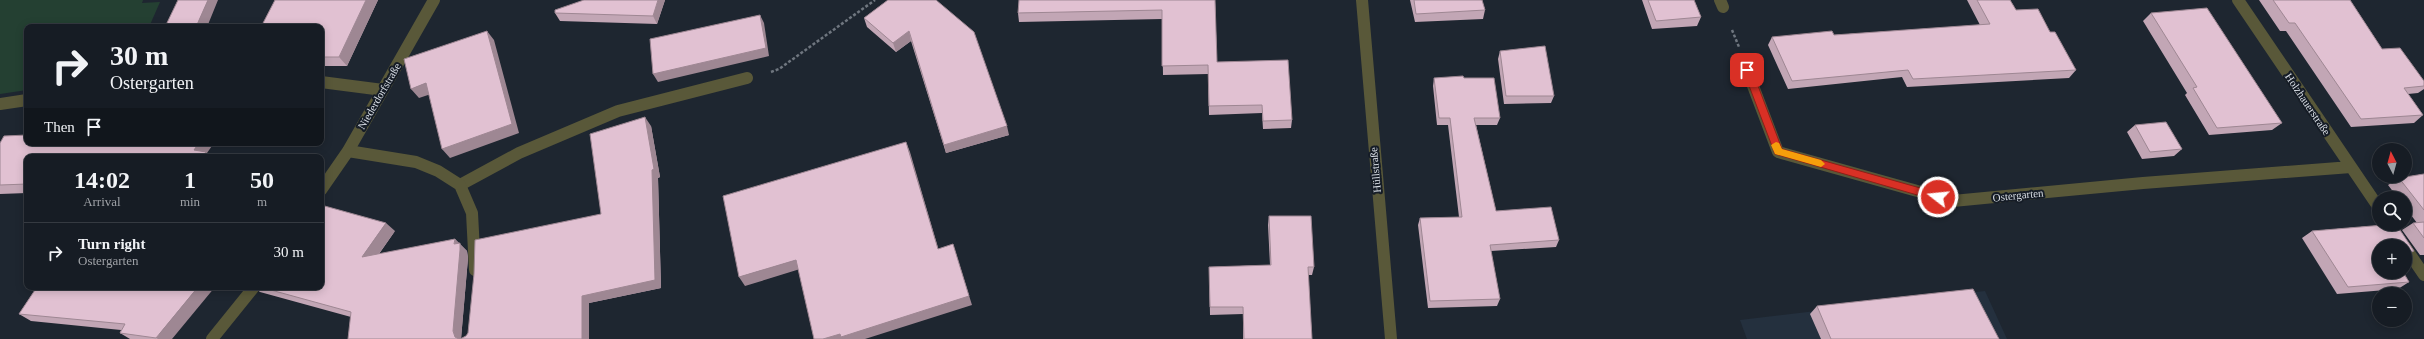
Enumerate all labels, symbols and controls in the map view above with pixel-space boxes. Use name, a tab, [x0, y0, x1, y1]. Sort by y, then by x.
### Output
icon: right	[44, 40, 96, 92]
text: 30 m	[110, 40, 168, 71]
pin	[1730, 53, 1764, 87]
icon: arrive	[1736, 59, 1758, 81]
street label: Niederdorfstraße	[355, 61, 403, 131]
street label: Holzhauerstraße	[2283, 71, 2333, 137]
text: Ostergarten	[110, 73, 194, 93]
icon: arrive	[83, 116, 105, 138]
text: Then	[44, 119, 75, 135]
north arrow	[2372, 143, 2412, 183]
map controls	[2372, 143, 2412, 327]
street label: Hüllstraße	[1367, 147, 1383, 193]
text: 14:02	[74, 167, 130, 193]
text: 1	[184, 167, 196, 193]
text: 50	[250, 167, 274, 193]
position arrow	[1917, 176, 1959, 218]
street label: Ostergarten	[1992, 186, 2045, 204]
button: search	[2372, 191, 2412, 231]
text: Arrival	[83, 194, 121, 209]
text: min	[180, 194, 200, 209]
text: m	[257, 194, 267, 209]
text: Turn right	[78, 236, 145, 252]
button: +	[2372, 239, 2412, 279]
icon: right	[44, 242, 66, 264]
text: 30 m	[274, 244, 304, 260]
text: Ostergarten	[78, 253, 138, 268]
button: −	[2372, 287, 2412, 327]

